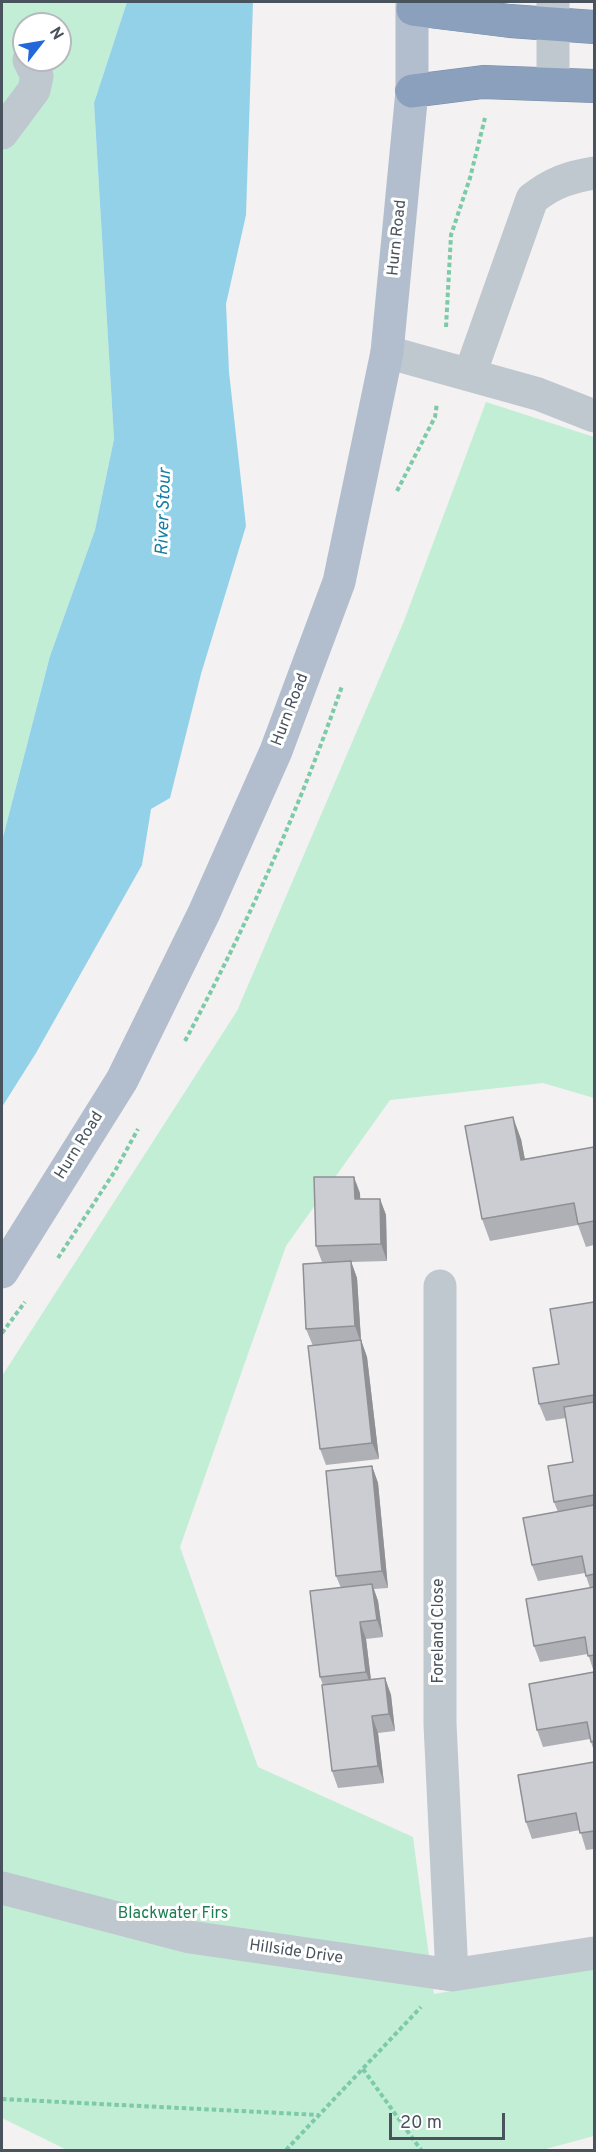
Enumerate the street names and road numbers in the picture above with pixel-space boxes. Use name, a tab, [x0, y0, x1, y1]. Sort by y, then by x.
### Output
street label: Hurn Road	[384, 199, 412, 277]
street label: Hurn Road	[268, 671, 314, 749]
street label: Hurn Road	[52, 1109, 108, 1183]
street label: Foreland Close	[430, 1578, 450, 1684]
street label: Hillside Drive	[248, 1937, 344, 1969]

